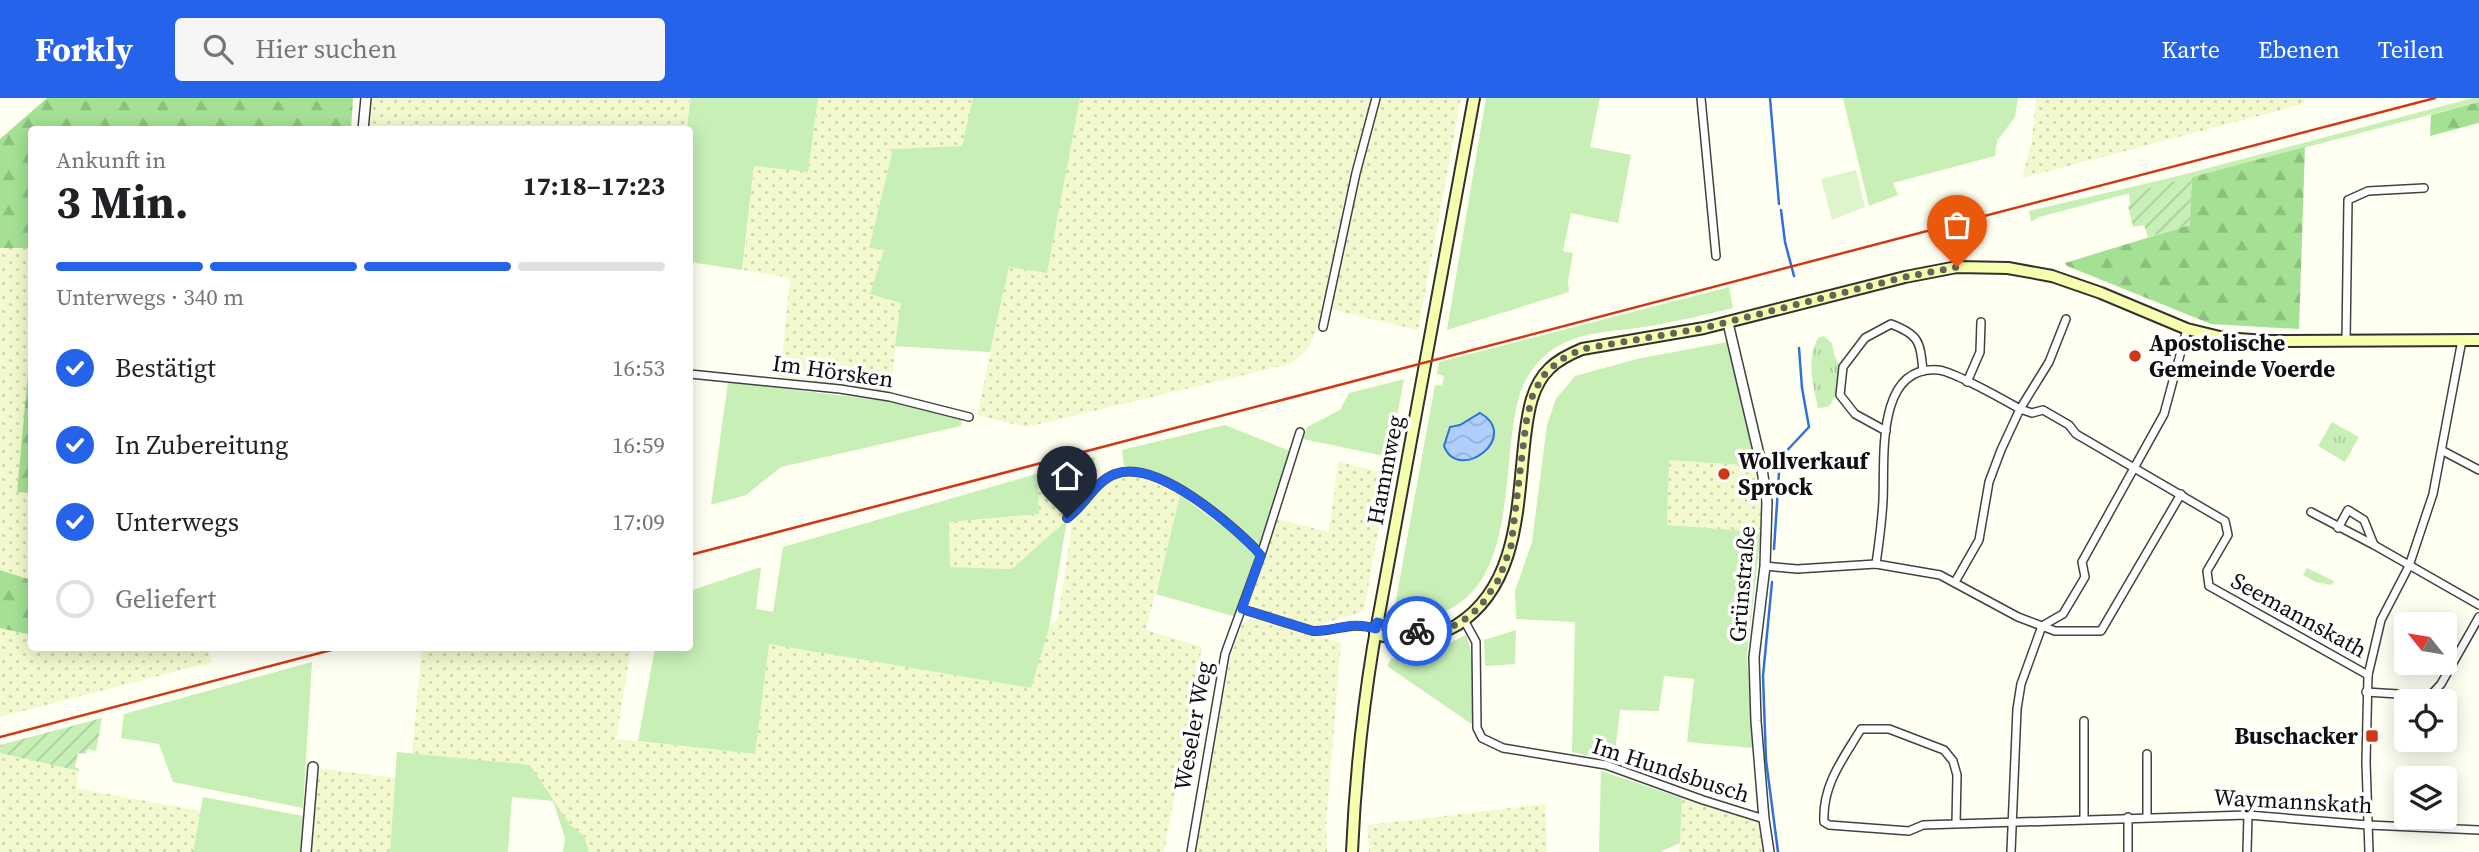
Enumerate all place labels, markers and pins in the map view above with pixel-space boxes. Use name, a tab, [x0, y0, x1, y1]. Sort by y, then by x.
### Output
pin	[1927, 195, 1987, 267]
place label: Apostolische Gemeinde Voerde	[2149, 327, 2335, 385]
marker: Apostolische Gemeinde Voerde	[2127, 348, 2143, 364]
place label: Wollverkauf Sprock	[1738, 445, 1870, 503]
pin	[1037, 446, 1097, 518]
marker: Wollverkauf Sprock	[1716, 466, 1732, 482]
place label: Buschacker	[2234, 720, 2358, 752]
marker: Buschacker	[2364, 728, 2380, 744]

